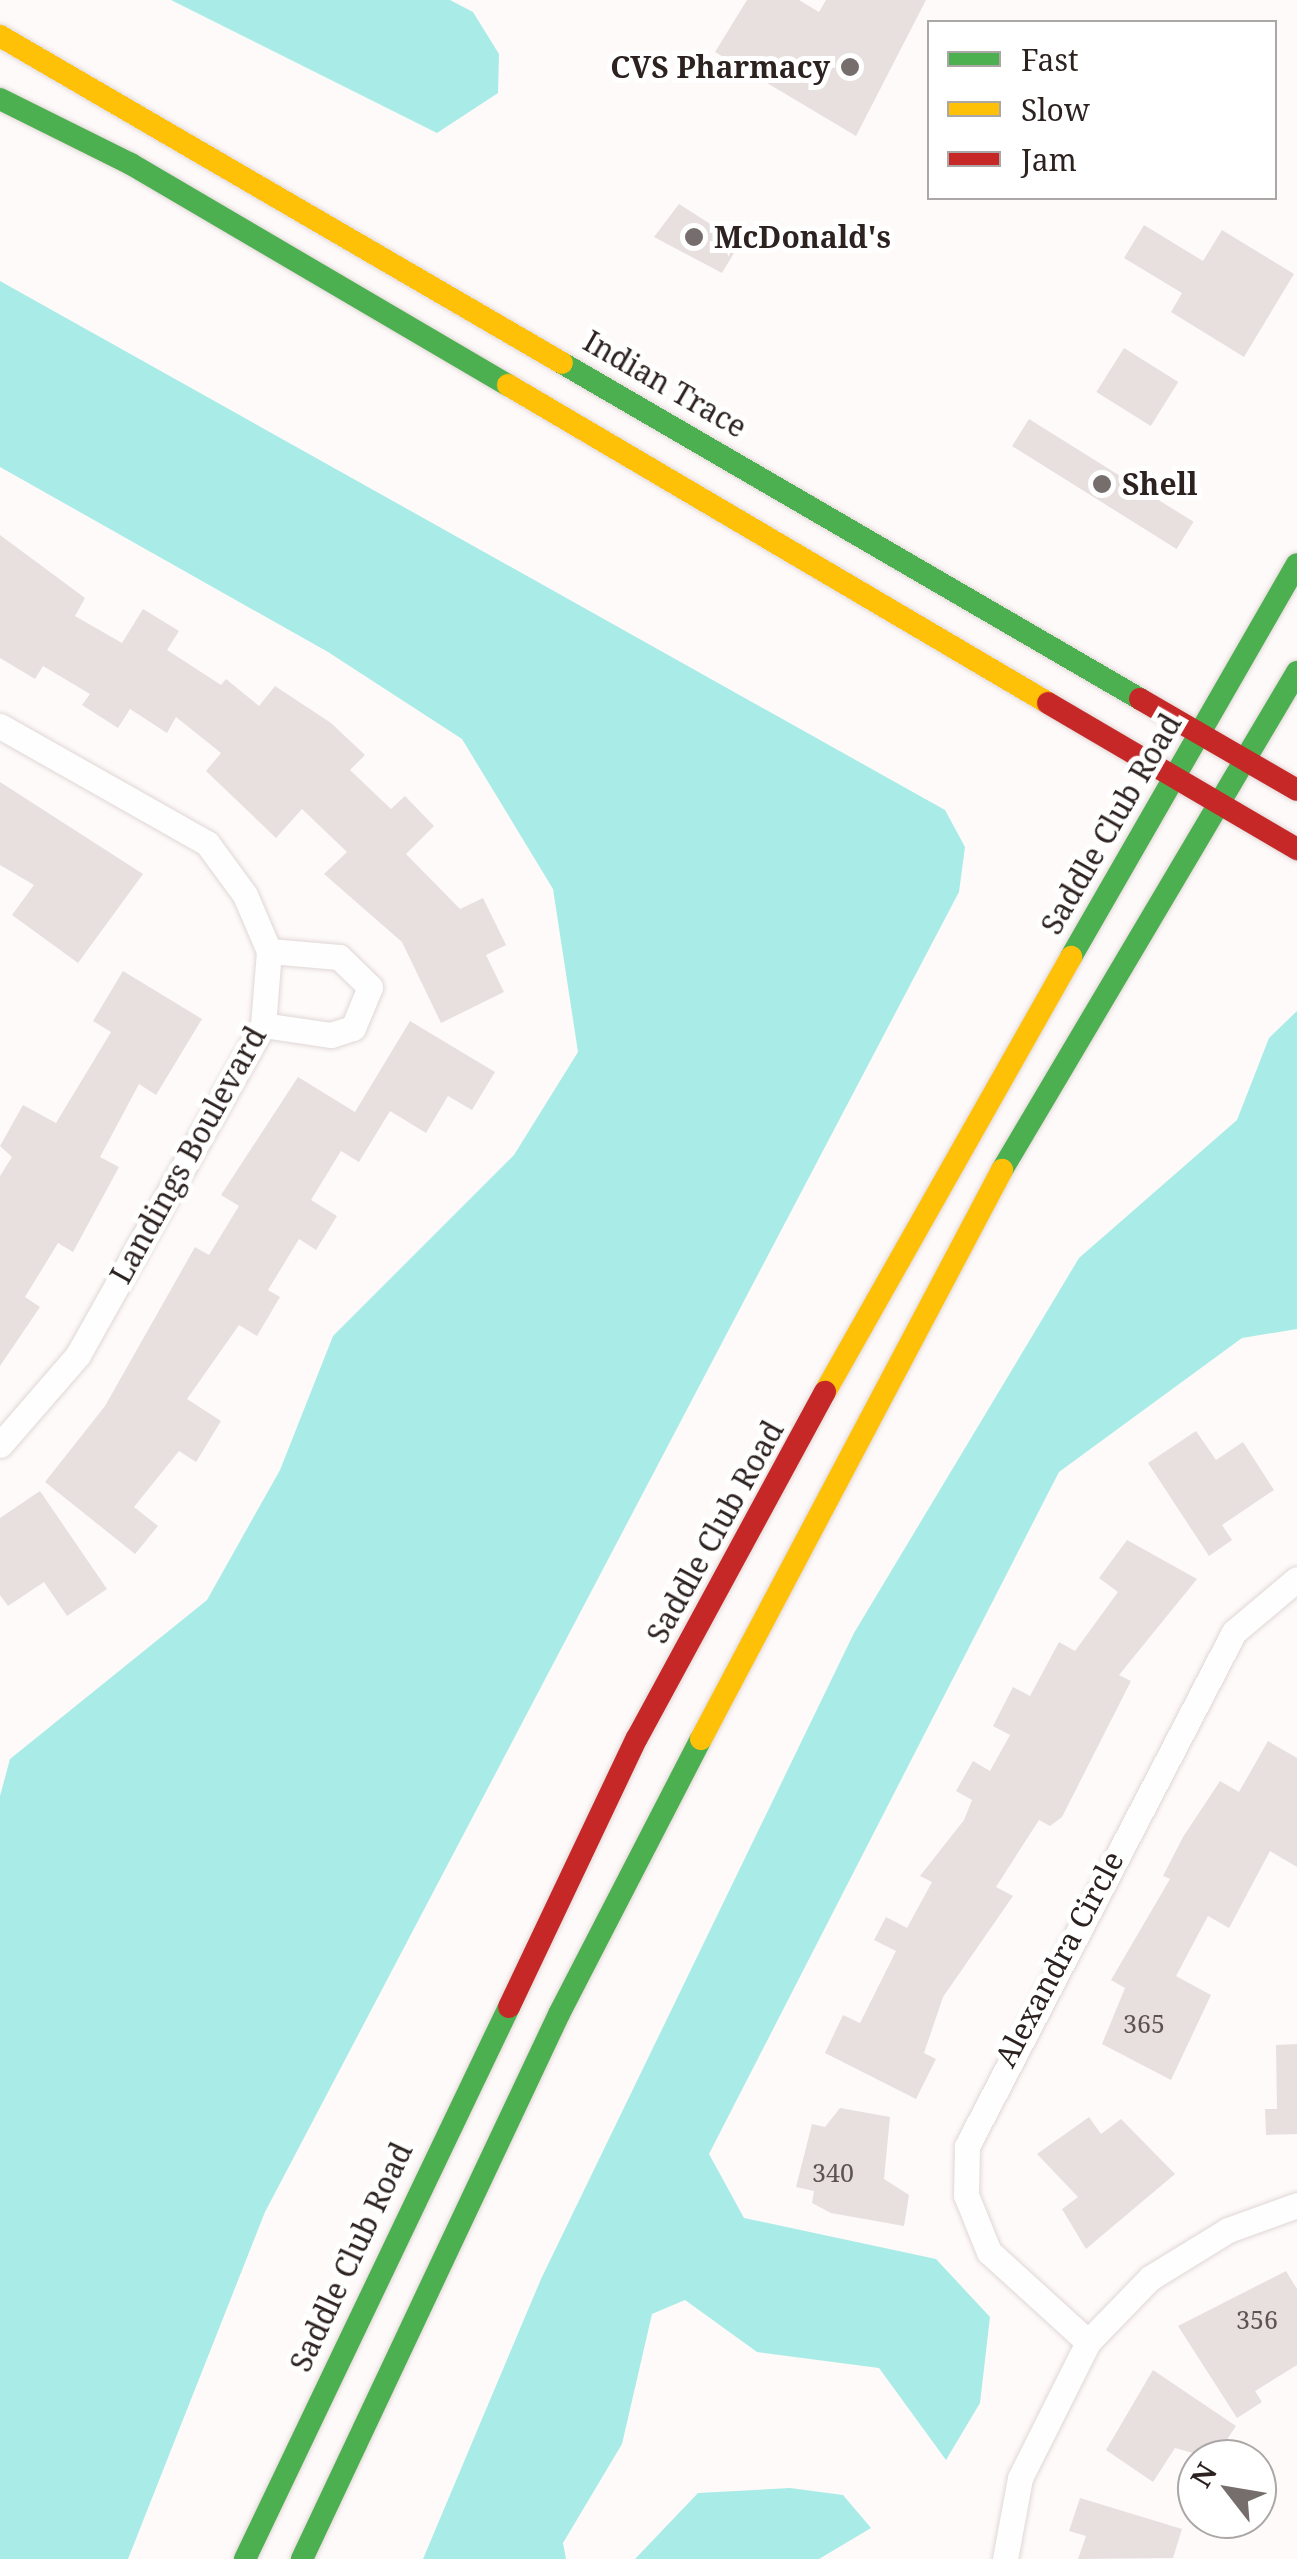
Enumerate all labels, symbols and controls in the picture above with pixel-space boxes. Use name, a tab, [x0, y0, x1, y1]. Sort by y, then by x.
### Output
legend	[927, 20, 1277, 200]
text: Fast	[1021, 39, 1078, 80]
place label: CVS Pharmacy	[610, 49, 830, 85]
marker: CVS Pharmacy	[839, 56, 861, 78]
text: Slow	[1021, 89, 1090, 130]
text: Jam	[1021, 139, 1077, 180]
place label: McDonald's	[714, 219, 891, 255]
marker: McDonald's	[683, 226, 705, 248]
street label: Indian Trace	[577, 323, 753, 445]
place label: Shell	[1122, 466, 1198, 502]
marker: Shell	[1091, 473, 1113, 495]
street label: Saddle Club Road	[1033, 707, 1189, 941]
street label: Landings Boulevard	[102, 1020, 274, 1290]
street label: Saddle Club Road	[639, 1415, 791, 1649]
street label: Alexandra Circle	[987, 1845, 1131, 2073]
house number: 365	[1123, 2008, 1165, 2038]
street label: Saddle Club Road	[282, 2137, 420, 2377]
house number: 340	[812, 2157, 854, 2187]
house number: 356	[1236, 2304, 1278, 2334]
north arrow	[1177, 2439, 1277, 2539]
text: N	[1181, 2455, 1225, 2494]

